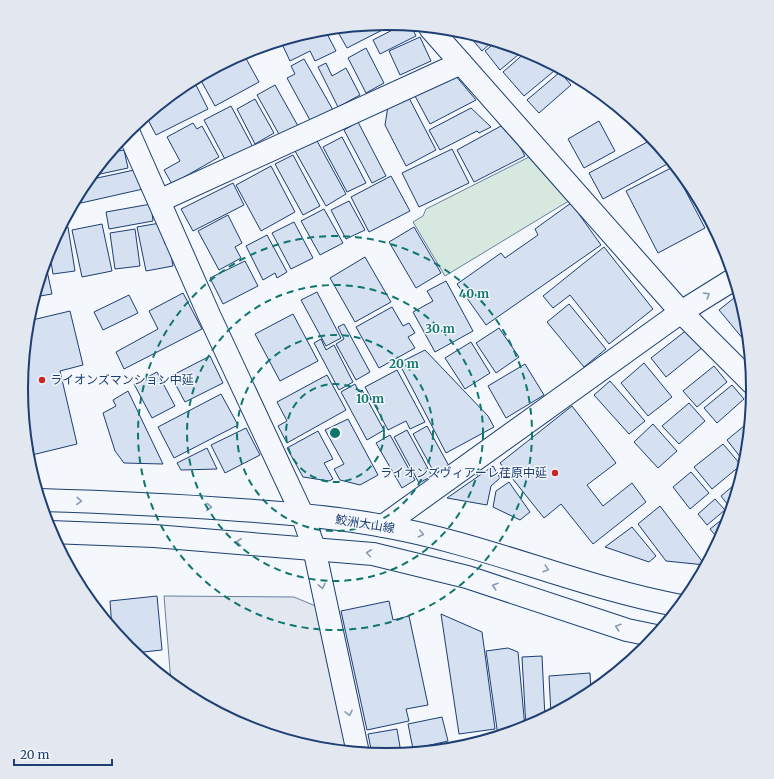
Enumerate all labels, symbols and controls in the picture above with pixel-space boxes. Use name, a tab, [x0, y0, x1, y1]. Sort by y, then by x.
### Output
text: 40 m	[459, 286, 489, 301]
one-way arrow	[703, 293, 710, 300]
text: 30 m	[425, 321, 455, 336]
text: 20 m	[389, 356, 419, 371]
place label: ライオンズマンション中延	[50, 372, 194, 387]
marker: ライオンズマンション中延	[37, 375, 47, 385]
text: 10 m	[356, 391, 384, 406]
centre of rings	[328, 426, 342, 440]
place label: ライオンズヴィアーレ荏原中延	[380, 465, 547, 480]
marker: ライオンズヴィアーレ荏原中延	[550, 468, 560, 478]
one-way arrow	[76, 497, 82, 505]
one-way arrow	[206, 503, 212, 512]
street label: 鮫洲大山線	[334, 511, 396, 536]
one-way arrow	[418, 530, 424, 538]
one-way arrow	[236, 538, 242, 547]
one-way arrow	[366, 549, 372, 558]
one-way arrow	[542, 564, 549, 573]
one-way arrow	[491, 582, 498, 591]
one-way arrow	[318, 583, 326, 589]
one-way arrow	[615, 623, 622, 632]
one-way arrow	[345, 710, 353, 716]
scale bar	[14, 741, 112, 767]
text: 20 m	[20, 747, 49, 762]

